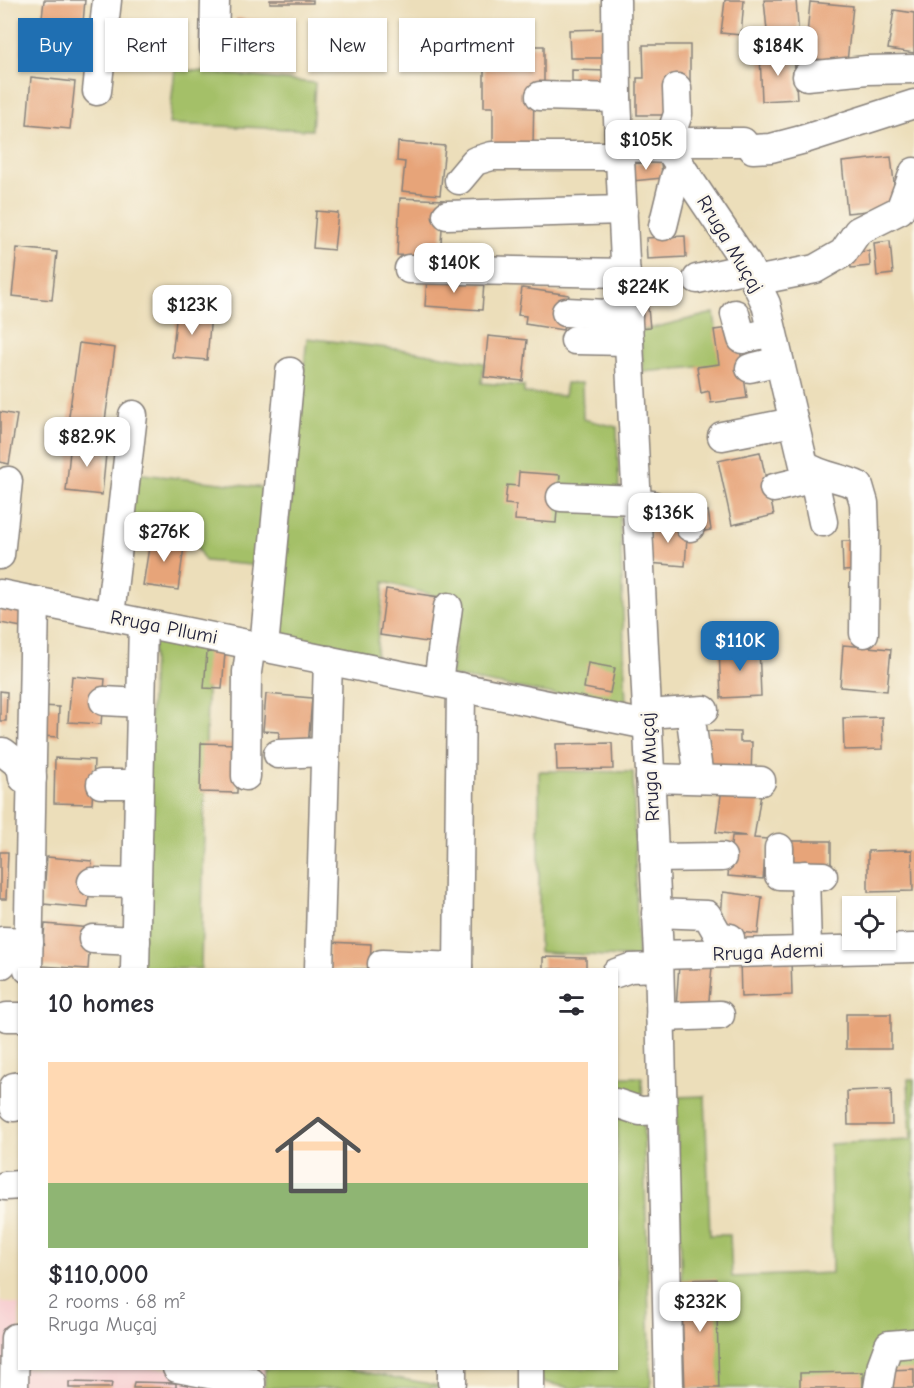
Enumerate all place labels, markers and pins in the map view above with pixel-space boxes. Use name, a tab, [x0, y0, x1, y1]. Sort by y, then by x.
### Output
pin: $184K	[736, 26, 820, 77]
pin: $105K	[604, 120, 688, 171]
pin: $140K	[412, 243, 496, 294]
pin: $224K	[601, 267, 685, 318]
pin: $123K	[150, 285, 234, 336]
pin: $82.9K	[38, 417, 136, 468]
pin: $136K	[626, 493, 710, 544]
pin: $276K	[122, 512, 206, 563]
pin: $110K	[698, 621, 782, 672]
pin: $232K	[658, 1282, 742, 1333]

